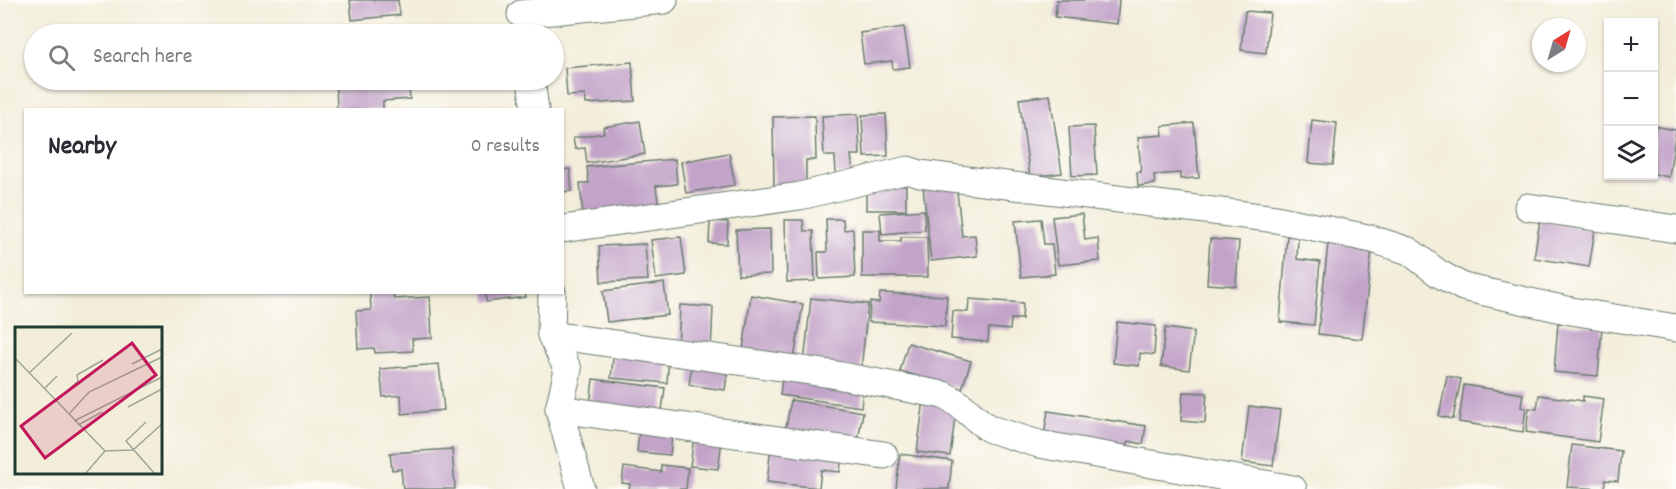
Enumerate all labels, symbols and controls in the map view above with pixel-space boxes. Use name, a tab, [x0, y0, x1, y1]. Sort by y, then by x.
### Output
north arrow	[1532, 18, 1586, 72]
map controls	[1604, 18, 1658, 180]
button: +	[1604, 18, 1658, 72]
search box	[24, 24, 564, 90]
icon: search	[45, 41, 78, 74]
text: Search here	[93, 42, 192, 73]
button: −	[1604, 72, 1658, 126]
button: layers	[1604, 126, 1658, 180]
text: Nearby	[48, 129, 116, 166]
text: 0 results	[471, 133, 540, 161]
inset map	[15, 327, 162, 474]

